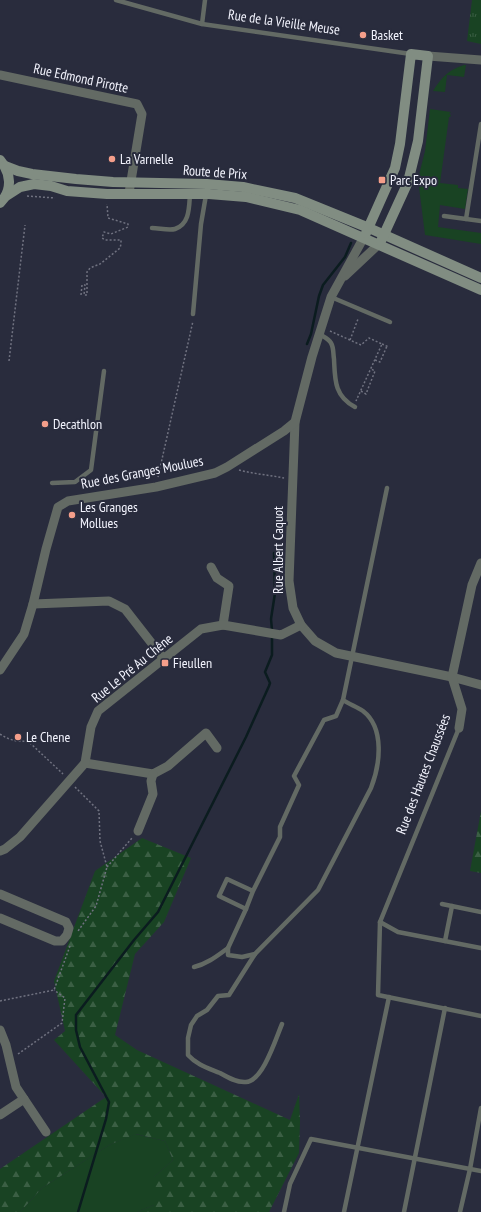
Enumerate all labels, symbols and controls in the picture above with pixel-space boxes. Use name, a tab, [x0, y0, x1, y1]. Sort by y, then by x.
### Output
street label: Rue de la Vieille Meuse	[227, 5, 341, 39]
place label: Basket	[371, 26, 403, 44]
marker: Basket	[358, 30, 368, 40]
street label: Rue Edmond Pirotte	[32, 59, 130, 97]
place label: La Varnelle	[120, 150, 174, 168]
marker: La Varnelle	[107, 154, 117, 164]
street label: Route de Prix	[182, 161, 248, 183]
place label: Parc Expo	[390, 171, 437, 189]
marker: Parc Expo	[377, 175, 387, 185]
place label: Decathlon	[53, 415, 102, 433]
marker: Decathlon	[40, 419, 50, 429]
street label: Rue des Granges Moulues	[79, 451, 205, 493]
place label: Les Granges Mollues	[80, 498, 138, 532]
street label: Rue Albert Caquot	[269, 506, 287, 594]
marker: Les Granges Mollues	[67, 510, 77, 520]
street label: Rue Le Pré Au Chêne	[88, 630, 177, 706]
place label: Fieullen	[173, 654, 212, 672]
marker: Fieullen	[160, 658, 170, 668]
street label: Rue des Hautes Chaussées	[392, 711, 454, 837]
place label: Le Chene	[26, 728, 70, 746]
marker: Le Chene	[13, 732, 23, 742]

